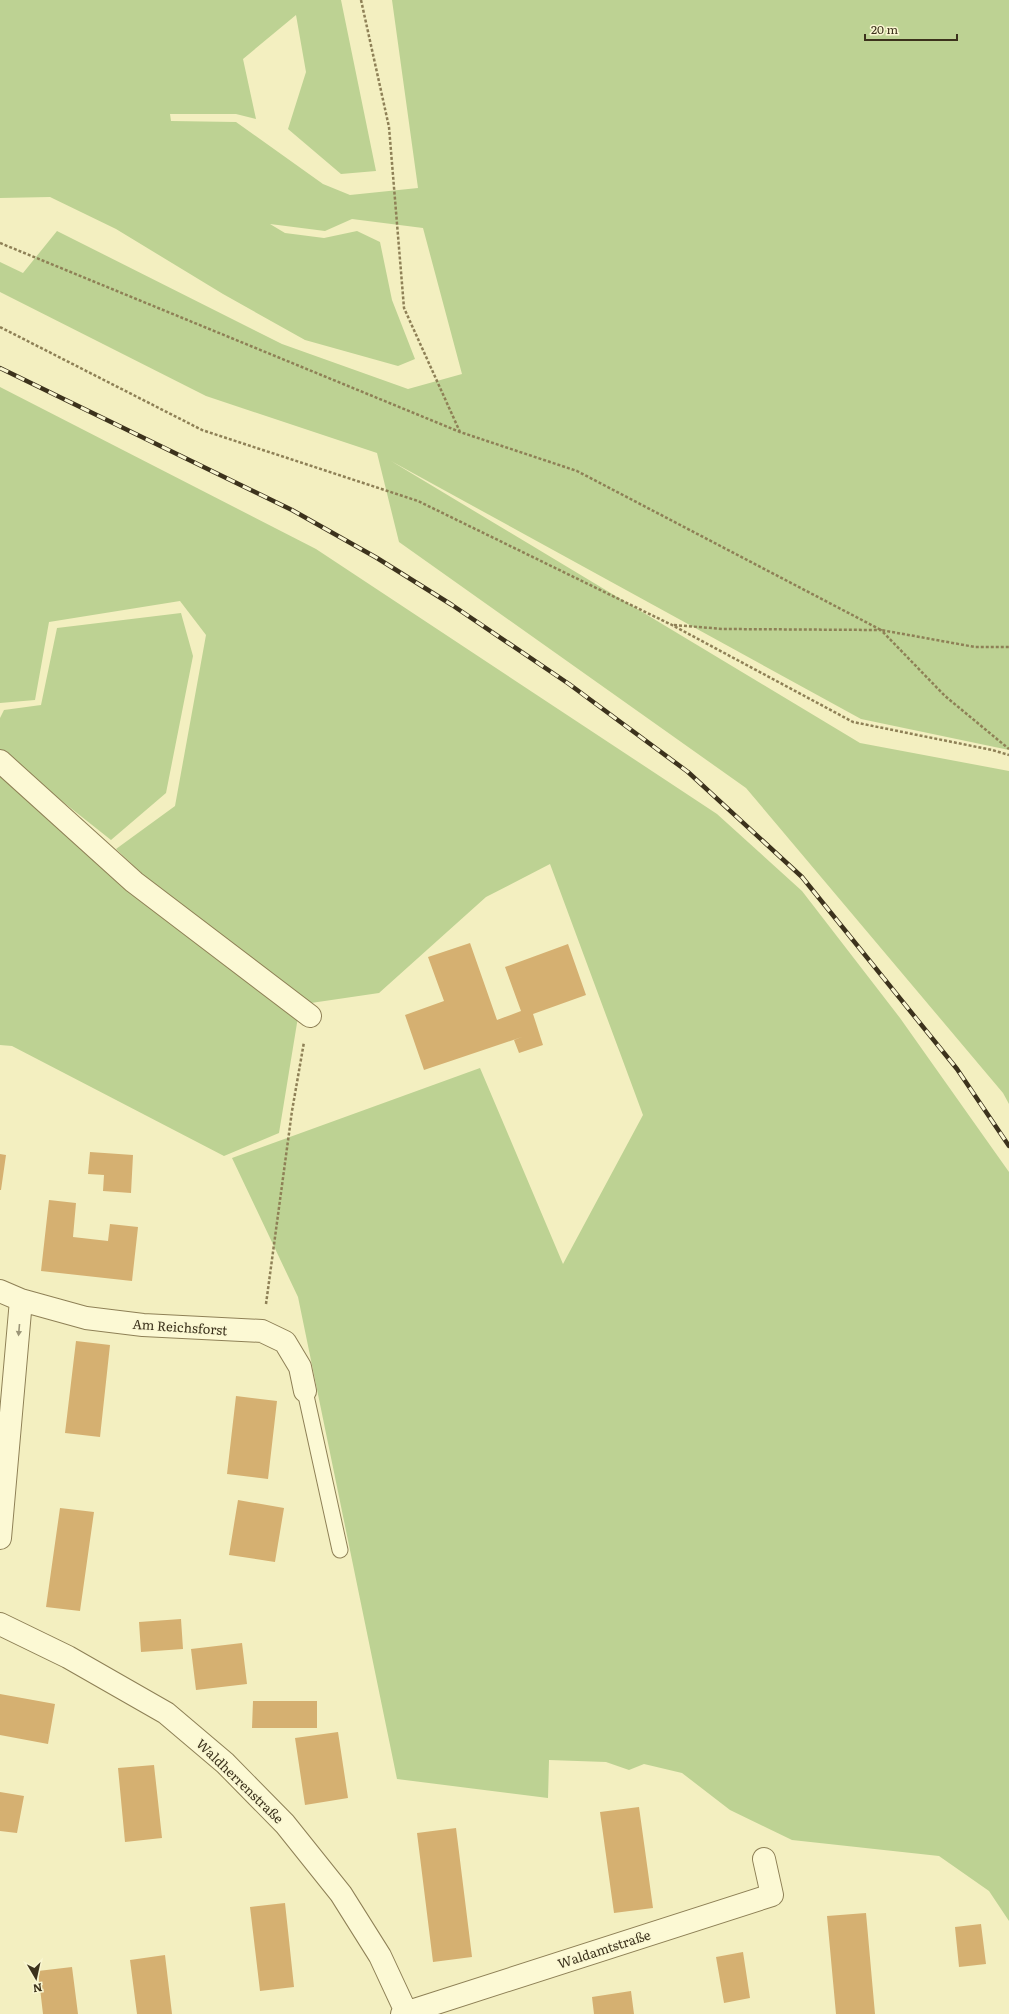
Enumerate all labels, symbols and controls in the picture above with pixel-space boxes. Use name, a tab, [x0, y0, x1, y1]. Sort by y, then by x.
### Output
scale bar	[865, 16, 957, 42]
text: 20 m	[871, 20, 898, 38]
street label: Am Reichsforst	[132, 1314, 229, 1339]
one-way arrow	[15, 1324, 22, 1336]
street label: Waldherrenstraße	[192, 1734, 288, 1828]
street label: Waldamtstraße	[555, 1924, 653, 1973]
north arrow	[16, 1958, 56, 1998]
text: N	[32, 1980, 44, 1997]

